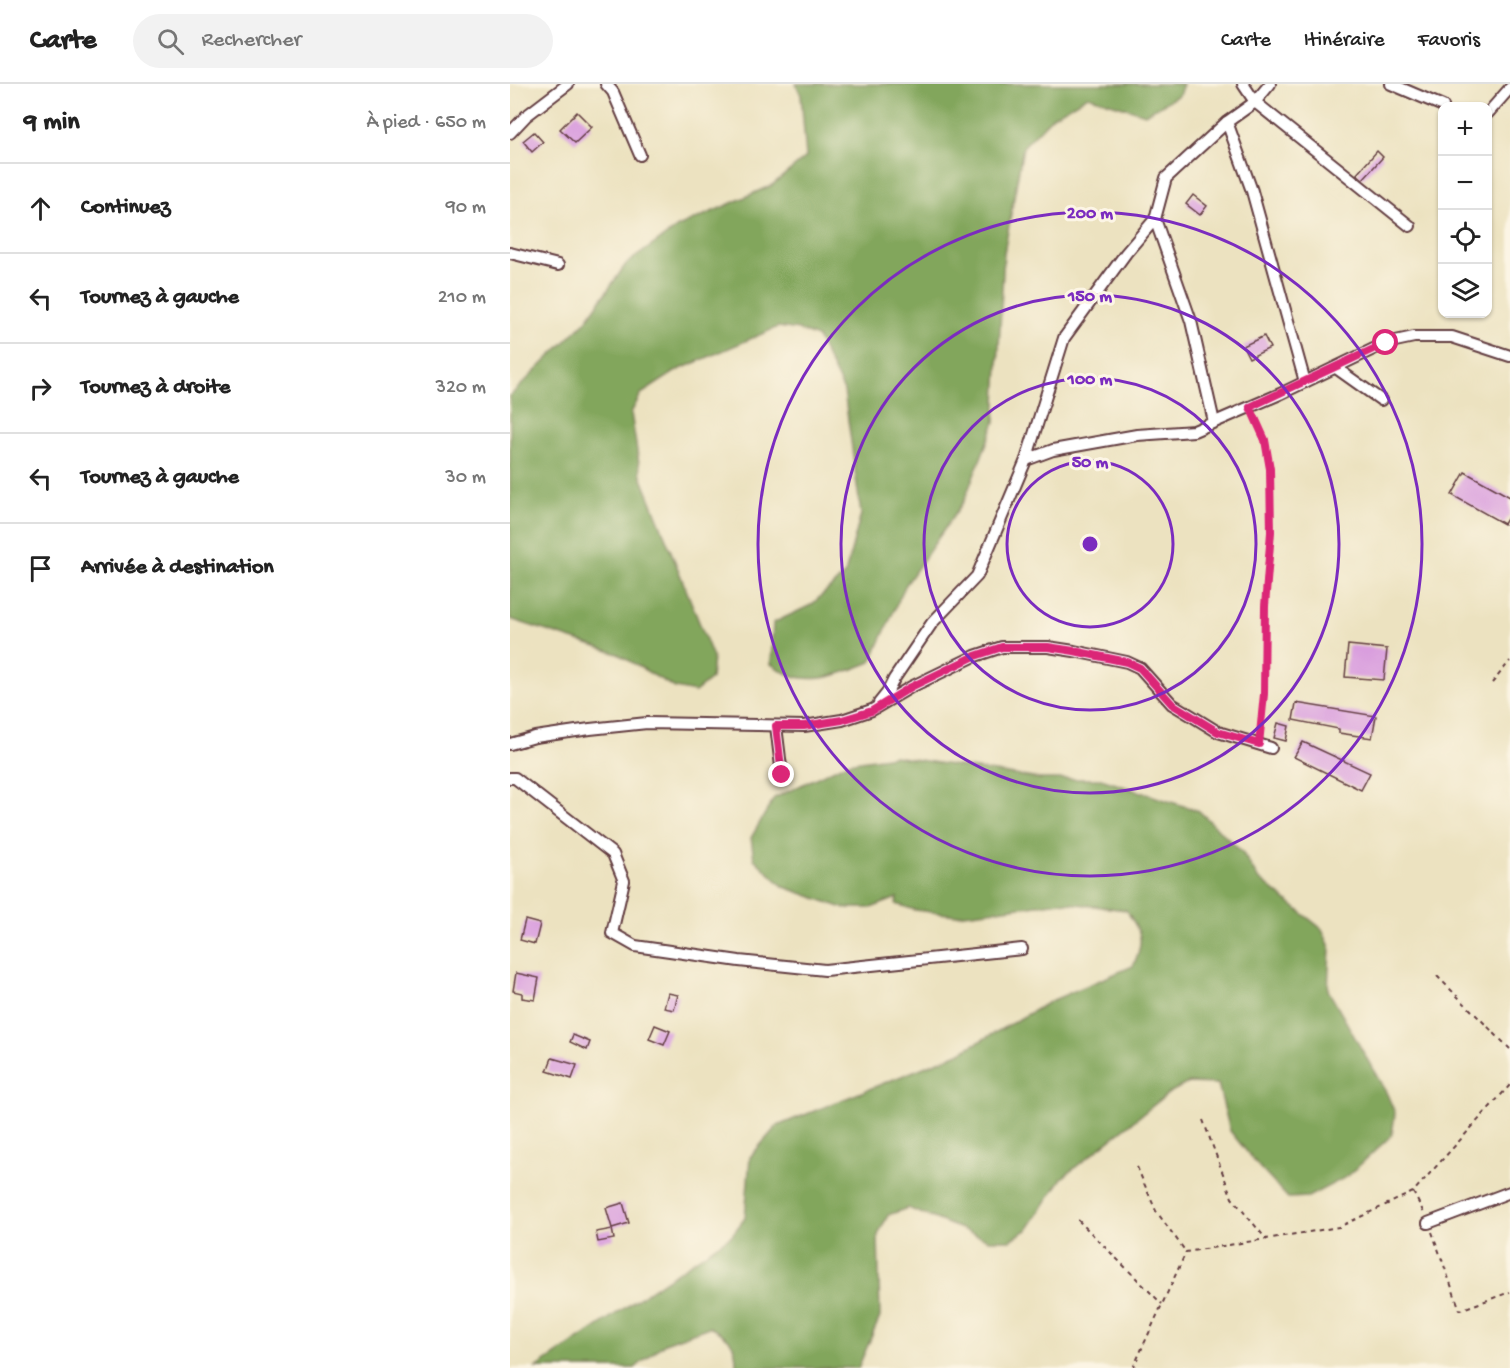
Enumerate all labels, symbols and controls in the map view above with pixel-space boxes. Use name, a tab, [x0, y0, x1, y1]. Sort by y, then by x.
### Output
search box	[133, 14, 553, 68]
text: Carte	[30, 25, 97, 58]
icon: search	[154, 25, 187, 58]
text: Rechercher	[202, 28, 301, 54]
text: Carte	[1221, 29, 1271, 54]
text: Itinéraire	[1304, 29, 1385, 54]
text: Favoris	[1418, 29, 1480, 54]
map controls	[1438, 102, 1492, 318]
button: +	[1438, 102, 1492, 156]
text: 9 min	[24, 108, 80, 139]
text: À pied · 650 m	[367, 112, 486, 135]
button: −	[1438, 156, 1492, 210]
icon: ahead	[24, 192, 57, 225]
text: Continuez	[81, 195, 170, 221]
text: 90 m	[446, 197, 486, 220]
text: 200 m	[1067, 204, 1113, 225]
button: locate	[1438, 210, 1492, 264]
button: layers	[1438, 264, 1492, 318]
icon: left	[24, 282, 57, 315]
text: Tournez à gauche	[81, 285, 239, 311]
text: 210 m	[438, 287, 486, 310]
text: 150 m	[1067, 287, 1112, 308]
route start	[1372, 329, 1398, 355]
text: 100 m	[1067, 370, 1113, 391]
icon: right	[24, 372, 57, 405]
text: Tournez à droite	[81, 375, 230, 401]
text: 320 m	[436, 377, 486, 400]
text: 50 m	[1072, 453, 1109, 474]
icon: left	[24, 462, 57, 495]
text: Tournez à gauche	[81, 465, 239, 491]
text: 30 m	[445, 467, 486, 490]
centre of rings	[1080, 534, 1100, 554]
icon: arrive	[24, 552, 57, 585]
text: Arrivée à destination	[81, 555, 274, 581]
route end	[768, 761, 794, 787]

